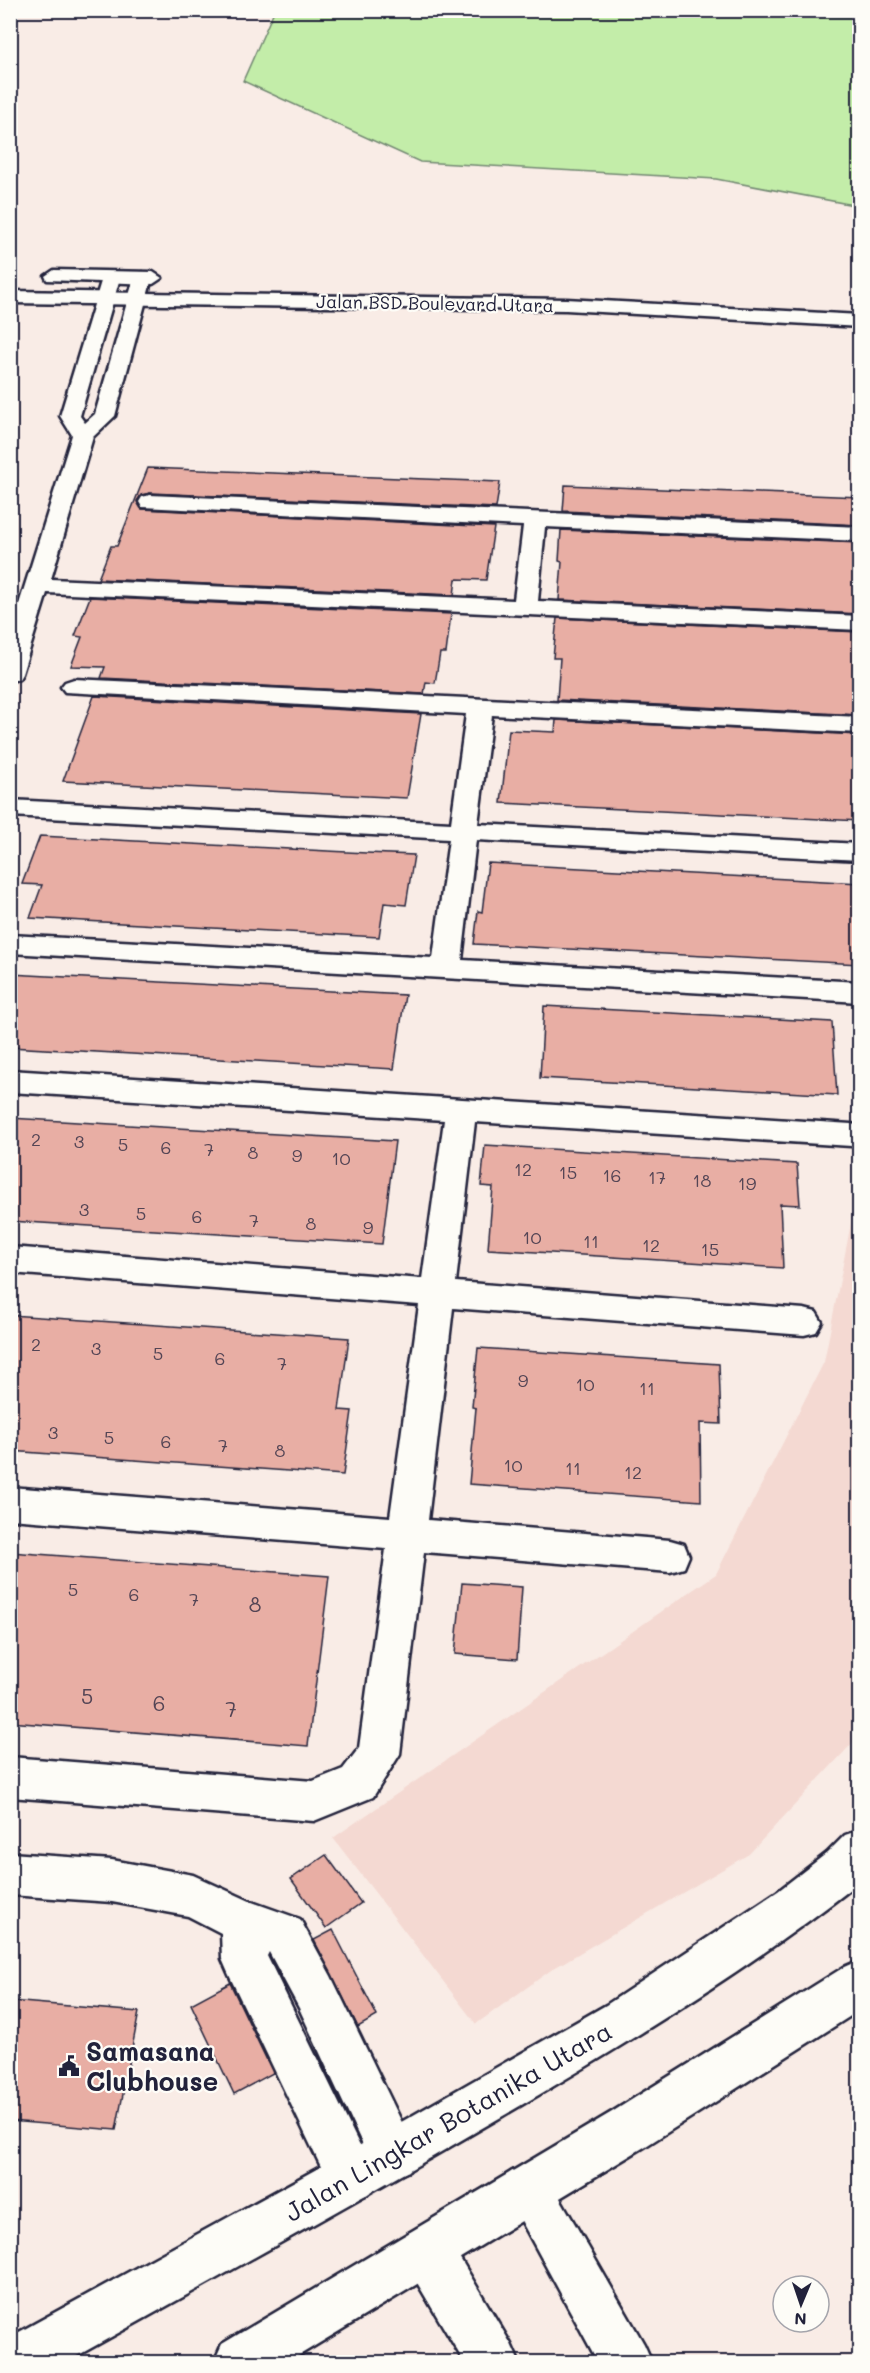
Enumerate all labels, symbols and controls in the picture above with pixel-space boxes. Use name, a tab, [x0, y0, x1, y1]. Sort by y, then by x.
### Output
street label: Jalan BSD Boulevard Utara	[316, 289, 554, 317]
house number: 2	[31, 1127, 41, 1151]
house number: 3	[74, 1129, 84, 1153]
house number: 5	[118, 1132, 128, 1156]
house number: 6	[161, 1135, 171, 1159]
house number: 7	[204, 1137, 214, 1161]
house number: 8	[248, 1140, 259, 1164]
house number: 9	[292, 1143, 303, 1167]
house number: 10	[331, 1146, 351, 1170]
house number: 12	[514, 1157, 532, 1181]
house number: 15	[559, 1160, 577, 1184]
house number: 16	[603, 1163, 621, 1187]
house number: 17	[648, 1165, 666, 1189]
house number: 18	[693, 1168, 712, 1192]
house number: 19	[738, 1171, 757, 1195]
house number: 3	[79, 1197, 89, 1221]
house number: 5	[136, 1201, 146, 1225]
house number: 6	[192, 1204, 202, 1228]
house number: 7	[249, 1208, 259, 1232]
house number: 8	[306, 1211, 317, 1235]
house number: 9	[363, 1215, 374, 1239]
house number: 10	[522, 1225, 542, 1249]
house number: 11	[583, 1229, 599, 1253]
house number: 12	[642, 1233, 660, 1257]
house number: 15	[701, 1237, 719, 1261]
house number: 2	[31, 1332, 41, 1356]
house number: 3	[91, 1336, 101, 1360]
house number: 5	[153, 1341, 163, 1365]
house number: 6	[215, 1346, 225, 1370]
house number: 7	[277, 1351, 287, 1375]
house number: 9	[518, 1368, 529, 1392]
house number: 10	[575, 1372, 595, 1396]
house number: 11	[639, 1376, 655, 1400]
house number: 3	[48, 1420, 58, 1444]
house number: 5	[104, 1425, 114, 1449]
house number: 6	[161, 1429, 171, 1453]
house number: 7	[218, 1433, 228, 1457]
house number: 8	[275, 1438, 286, 1462]
house number: 10	[503, 1453, 523, 1477]
house number: 11	[565, 1456, 581, 1480]
house number: 12	[624, 1460, 642, 1484]
house number: 5	[68, 1577, 78, 1601]
house number: 6	[129, 1582, 139, 1606]
house number: 7	[189, 1587, 199, 1611]
house number: 8	[249, 1590, 261, 1617]
house number: 5	[81, 1682, 93, 1709]
house number: 6	[153, 1689, 165, 1716]
house number: 7	[225, 1695, 237, 1722]
street label: Jalan Lingkar Botanika Utara	[278, 2013, 618, 2229]
place label: Samasana Clubhouse	[86, 2034, 218, 2098]
public building icon: Samasana Clubhouse	[57, 2054, 81, 2078]
north arrow	[771, 2274, 831, 2334]
text: N	[794, 2309, 807, 2330]

